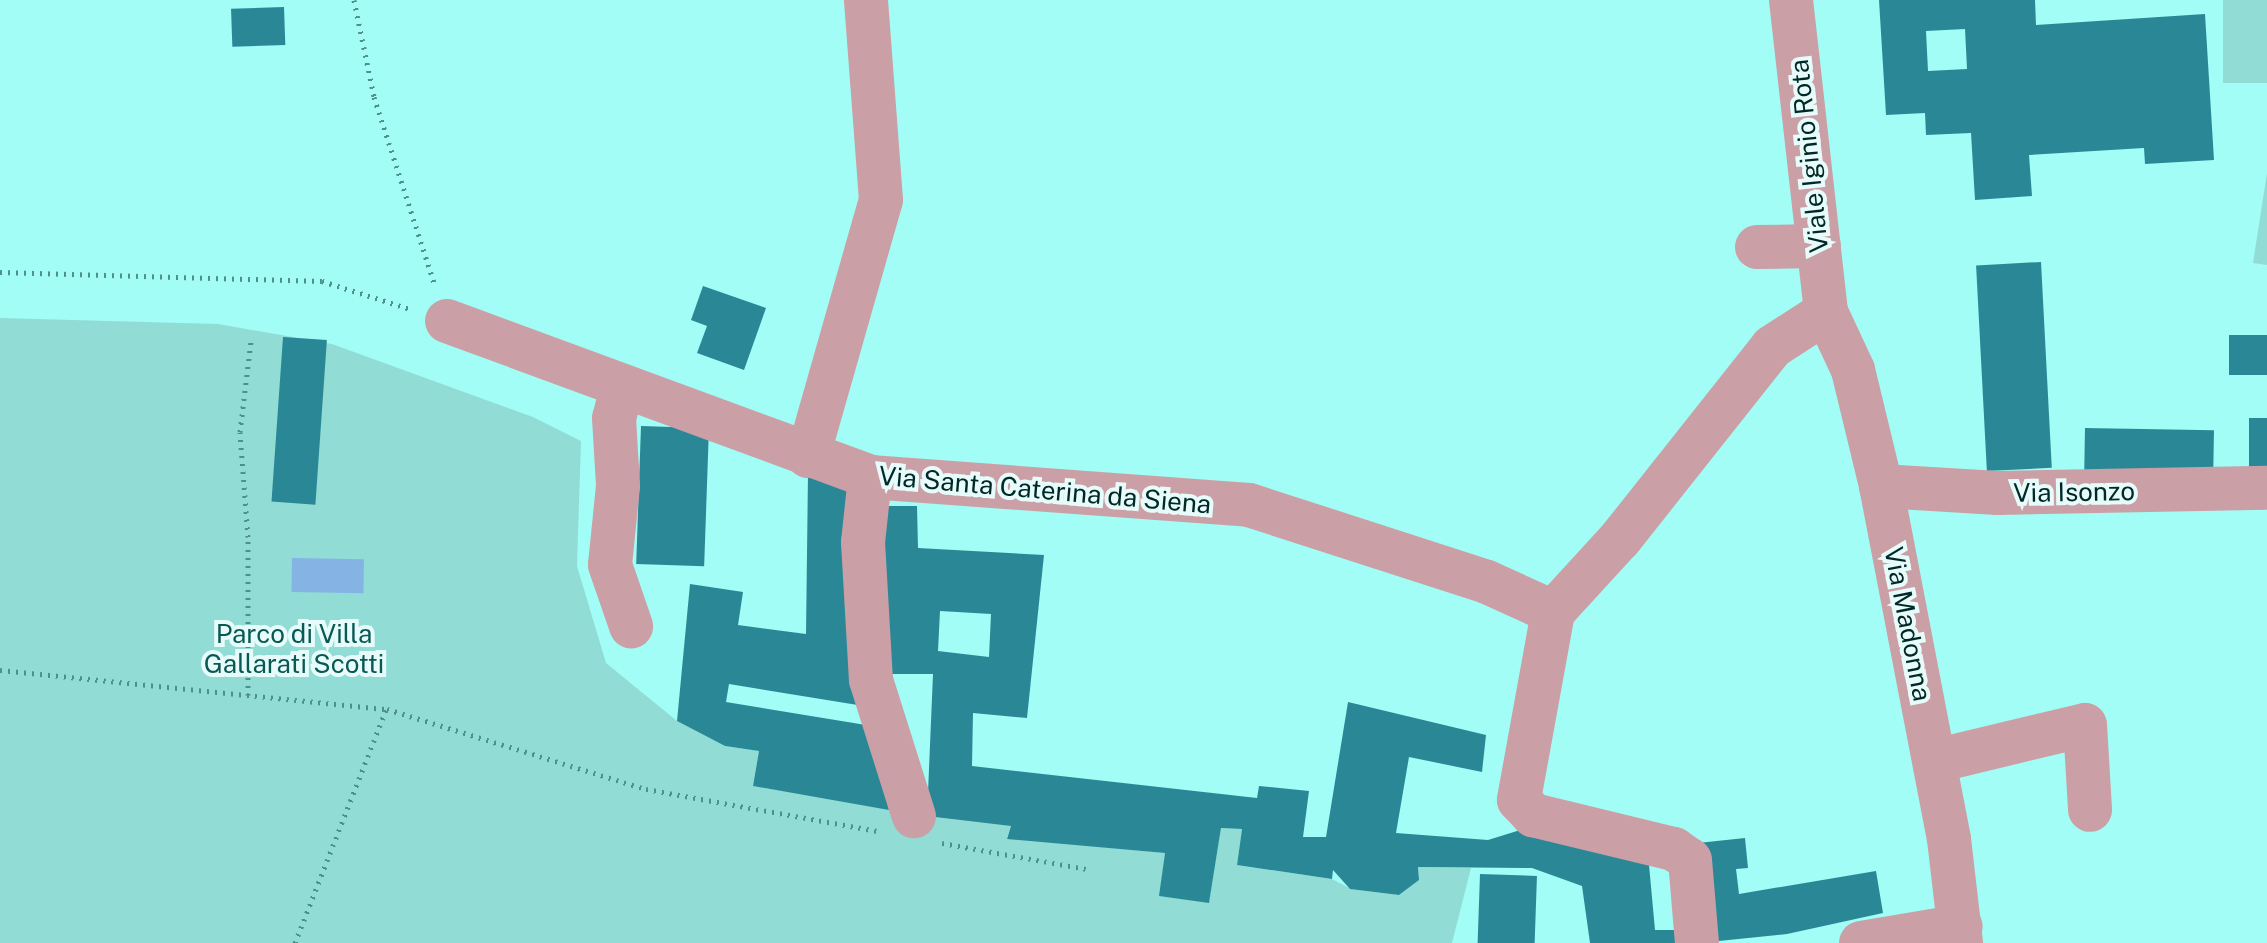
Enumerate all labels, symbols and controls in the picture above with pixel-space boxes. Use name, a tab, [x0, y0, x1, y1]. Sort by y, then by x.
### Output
street label: Viale Iginio Rota	[1783, 58, 1835, 254]
street label: Via Santa Caterina da Siena	[877, 460, 1213, 520]
street label: Via Isonzo	[2013, 475, 2135, 509]
street label: Via Madonna	[1878, 544, 1938, 704]
park label: Parco di Villa Gallarati Scotti	[204, 618, 384, 680]

